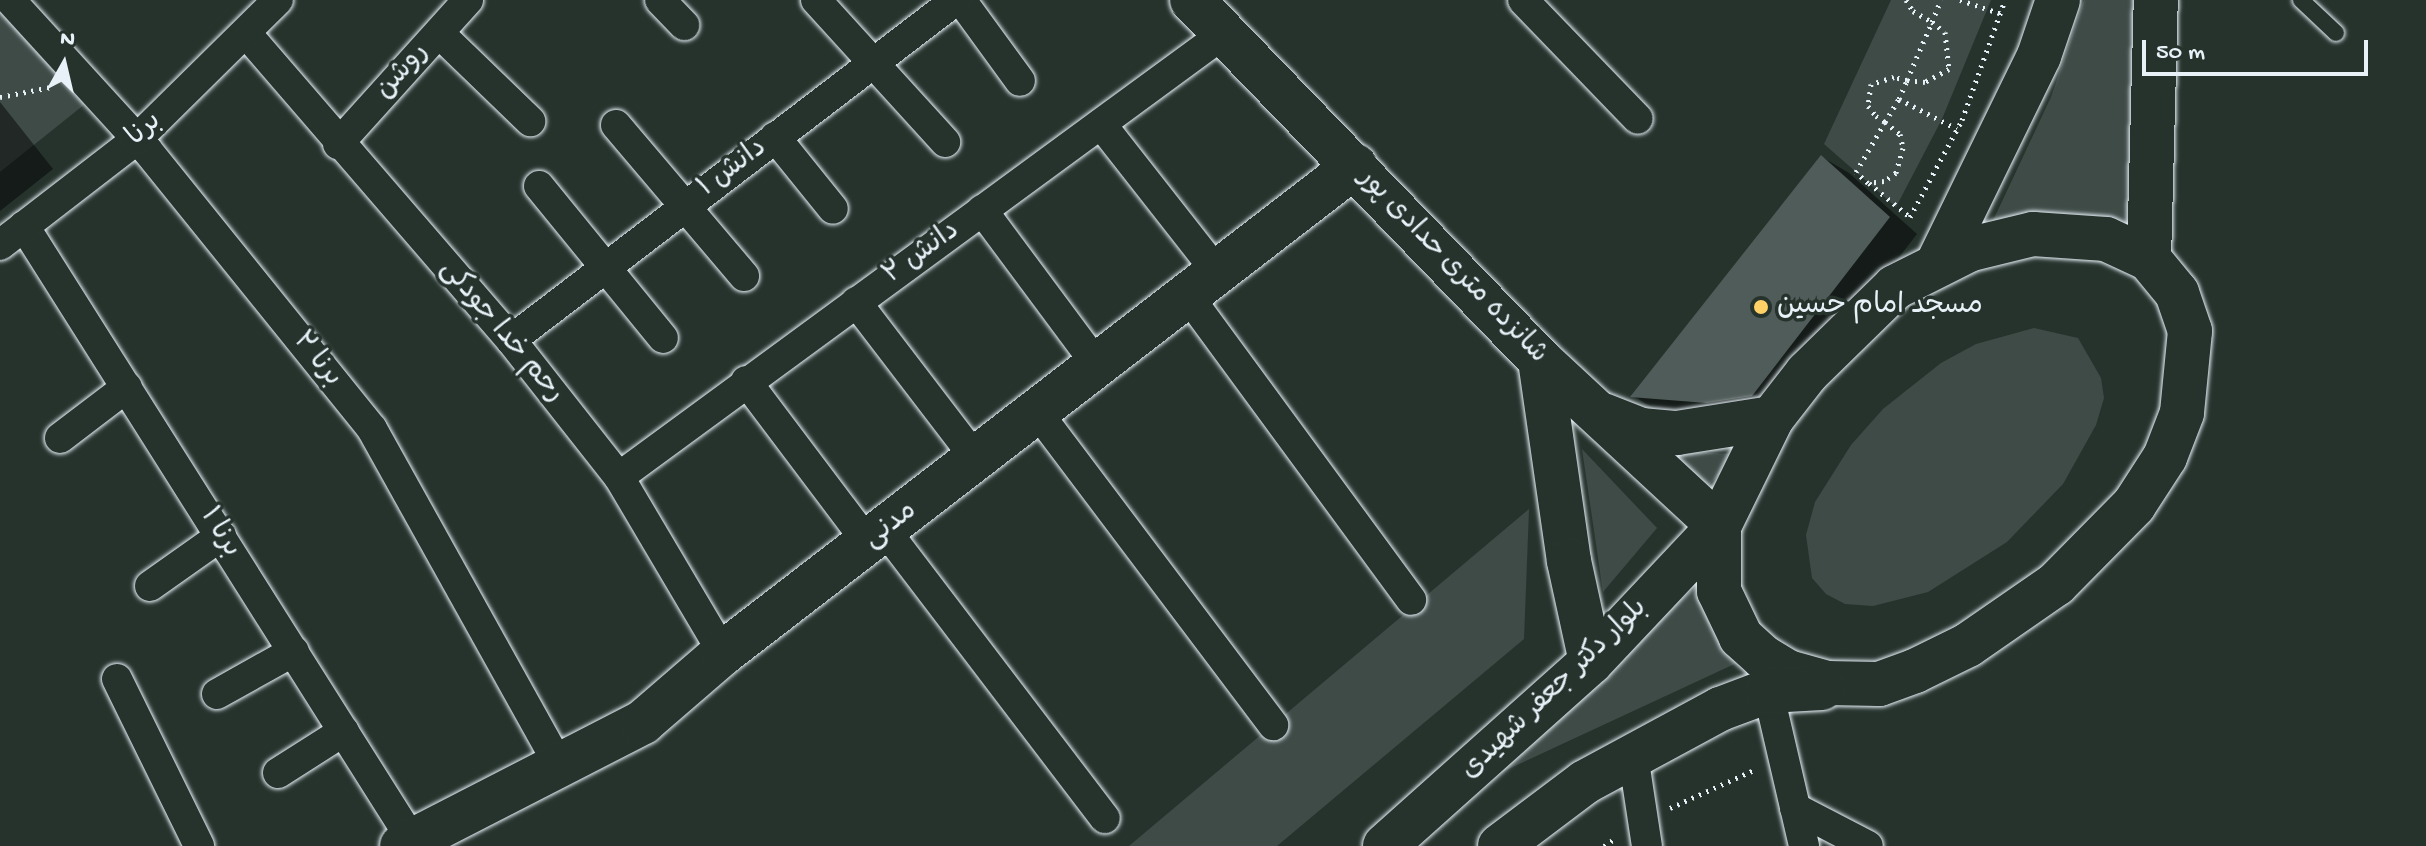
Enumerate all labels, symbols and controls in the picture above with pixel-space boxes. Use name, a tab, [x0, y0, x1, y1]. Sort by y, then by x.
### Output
north arrow	[24, 24, 104, 104]
scale bar	[2146, 24, 2372, 74]
text: N	[58, 26, 76, 54]
street label: روشن	[369, 37, 437, 107]
text: 50 m	[2156, 39, 2205, 68]
street label: برنا	[121, 106, 169, 154]
street label: دانش ۱	[692, 132, 774, 206]
street label: شانزده متری حدادی پور	[1350, 162, 1554, 372]
street label: دانش ۲	[877, 215, 967, 293]
street label: رحم خدا جودکی	[432, 254, 570, 410]
place label: مسجد امام حسین	[1777, 290, 1983, 324]
marker: مسجد امام حسین	[1752, 298, 1770, 316]
street label: برنا ۲	[284, 326, 348, 394]
street label: مدنی	[858, 495, 924, 557]
street label: برنا ۱	[191, 502, 247, 564]
street label: بلوار دکتر جعفر شهیدی	[1455, 592, 1655, 788]

